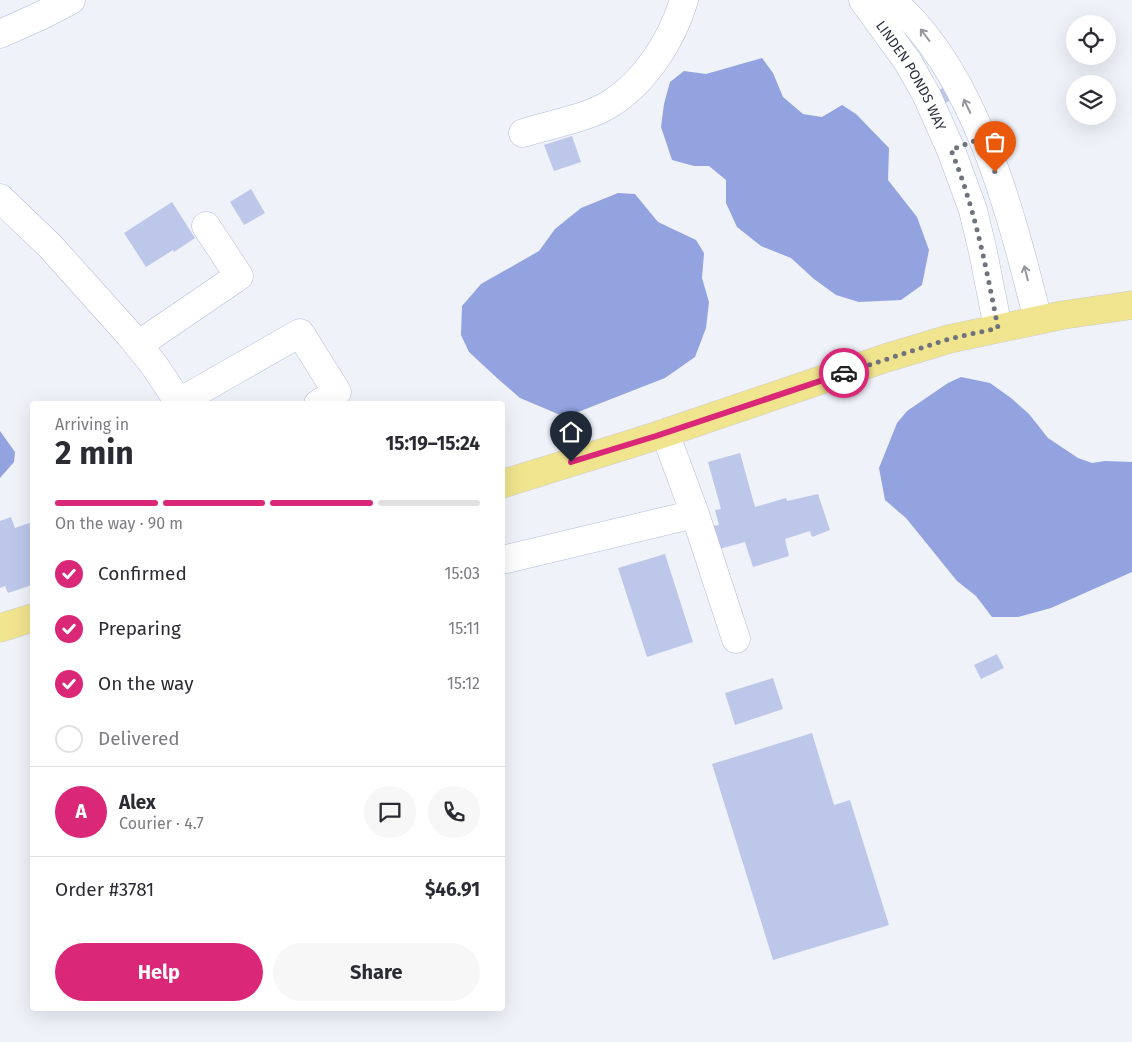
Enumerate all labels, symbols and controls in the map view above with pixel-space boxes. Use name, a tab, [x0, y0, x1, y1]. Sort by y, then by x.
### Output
map controls	[1066, 15, 1116, 125]
button: locate	[1066, 15, 1116, 65]
street label: LINDEN PONDS WAY	[872, 17, 950, 133]
one-way arrow	[919, 29, 930, 42]
button: layers	[1066, 75, 1116, 125]
one-way arrow	[962, 99, 972, 114]
pin	[974, 121, 1016, 172]
icon: bag	[981, 128, 1009, 156]
one-way arrow	[1021, 265, 1031, 281]
courier	[819, 348, 869, 398]
icon: car	[830, 359, 858, 387]
pin	[550, 411, 592, 462]
text: Arriving in	[55, 415, 129, 434]
icon: home	[557, 418, 585, 446]
text: 15:19–15:24	[386, 432, 480, 455]
text: 2 min	[55, 434, 134, 472]
text: On the way · 90 m	[55, 514, 183, 533]
icon: check	[55, 560, 83, 588]
text: Confirmed	[98, 562, 187, 585]
text: 15:03	[444, 564, 480, 583]
icon: check	[55, 615, 83, 643]
text: Preparing	[98, 617, 181, 640]
text: 15:11	[448, 619, 480, 638]
icon: check	[55, 670, 83, 698]
text: On the way	[98, 672, 194, 695]
text: 15:12	[447, 674, 480, 693]
text: Delivered	[98, 727, 180, 750]
button: chat	[364, 786, 416, 838]
button: phone	[428, 786, 480, 838]
text: Alex	[119, 791, 156, 814]
text: A	[75, 800, 87, 823]
text: Courier · 4.7	[119, 814, 204, 833]
text: Order #3781	[55, 878, 154, 901]
text: $46.91	[425, 878, 480, 901]
button: Help	[55, 943, 263, 1001]
button: Share	[273, 943, 480, 1001]

